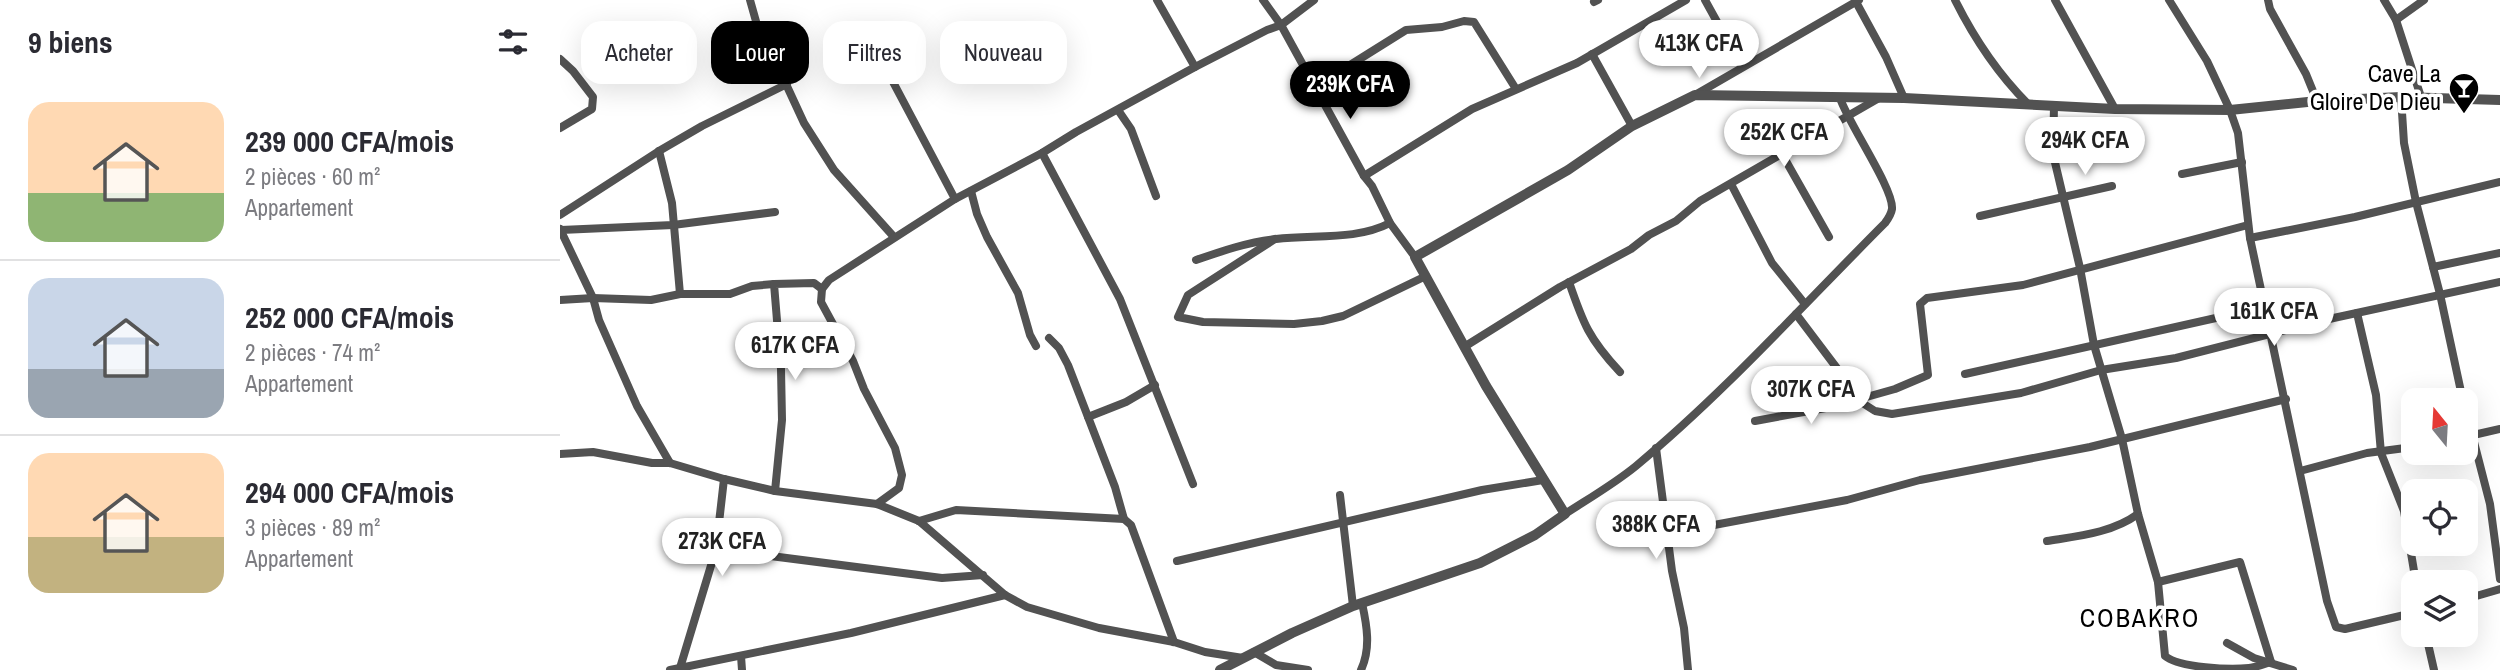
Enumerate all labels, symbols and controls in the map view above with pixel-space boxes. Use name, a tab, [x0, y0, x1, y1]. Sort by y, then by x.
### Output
pin: 413K CFA	[1627, 20, 1771, 80]
chip: Acheter	[581, 21, 697, 84]
chip: Louer	[711, 21, 809, 84]
chip: Filtres	[823, 21, 926, 84]
chip: Nouveau	[940, 21, 1067, 84]
text: 9 biens	[28, 22, 113, 62]
icon: filters	[494, 23, 532, 61]
text: 413K CFA	[1655, 27, 1743, 58]
place label: Cave La Gloire De Dieu	[2310, 57, 2441, 117]
pin: 239K CFA	[1278, 61, 1422, 121]
text: 239K CFA	[1306, 68, 1394, 99]
bar icon: Cave La Gloire De Dieu	[2447, 71, 2481, 115]
pin: 252K CFA	[1712, 110, 1856, 169]
text: 252K CFA	[1740, 116, 1828, 147]
pin: 294K CFA	[2013, 118, 2157, 177]
text: 239 000 CFA/mois	[245, 121, 454, 161]
text: 294K CFA	[2041, 124, 2129, 155]
icon: home	[84, 130, 168, 214]
text: 2 pièces · 60 m²	[245, 161, 380, 192]
text: Appartement	[245, 192, 353, 223]
pin: 161K CFA	[2202, 288, 2346, 348]
text: 161K CFA	[2230, 295, 2318, 326]
text: 252 000 CFA/mois	[245, 297, 454, 337]
icon: home	[84, 306, 168, 390]
pin: 617K CFA	[723, 322, 867, 382]
text: 617K CFA	[751, 329, 839, 360]
text: 2 pièces · 74 m²	[245, 337, 380, 368]
pin: 307K CFA	[1739, 366, 1883, 426]
text: Appartement	[245, 368, 353, 399]
text: 307K CFA	[1767, 373, 1855, 404]
north arrow	[2401, 388, 2478, 466]
map controls	[2401, 388, 2478, 647]
text: 294 000 CFA/mois	[245, 472, 454, 512]
button: locate	[2401, 479, 2478, 556]
icon: home	[84, 481, 168, 565]
pin: 388K CFA	[1584, 502, 1728, 561]
text: 388K CFA	[1612, 508, 1700, 539]
text: 3 pièces · 89 m²	[245, 512, 380, 543]
pin: 273K CFA	[650, 518, 794, 578]
text: 273K CFA	[678, 525, 766, 556]
text: Appartement	[245, 543, 353, 574]
button: layers	[2401, 570, 2478, 647]
district label: COBAKRO	[2080, 600, 2200, 635]

